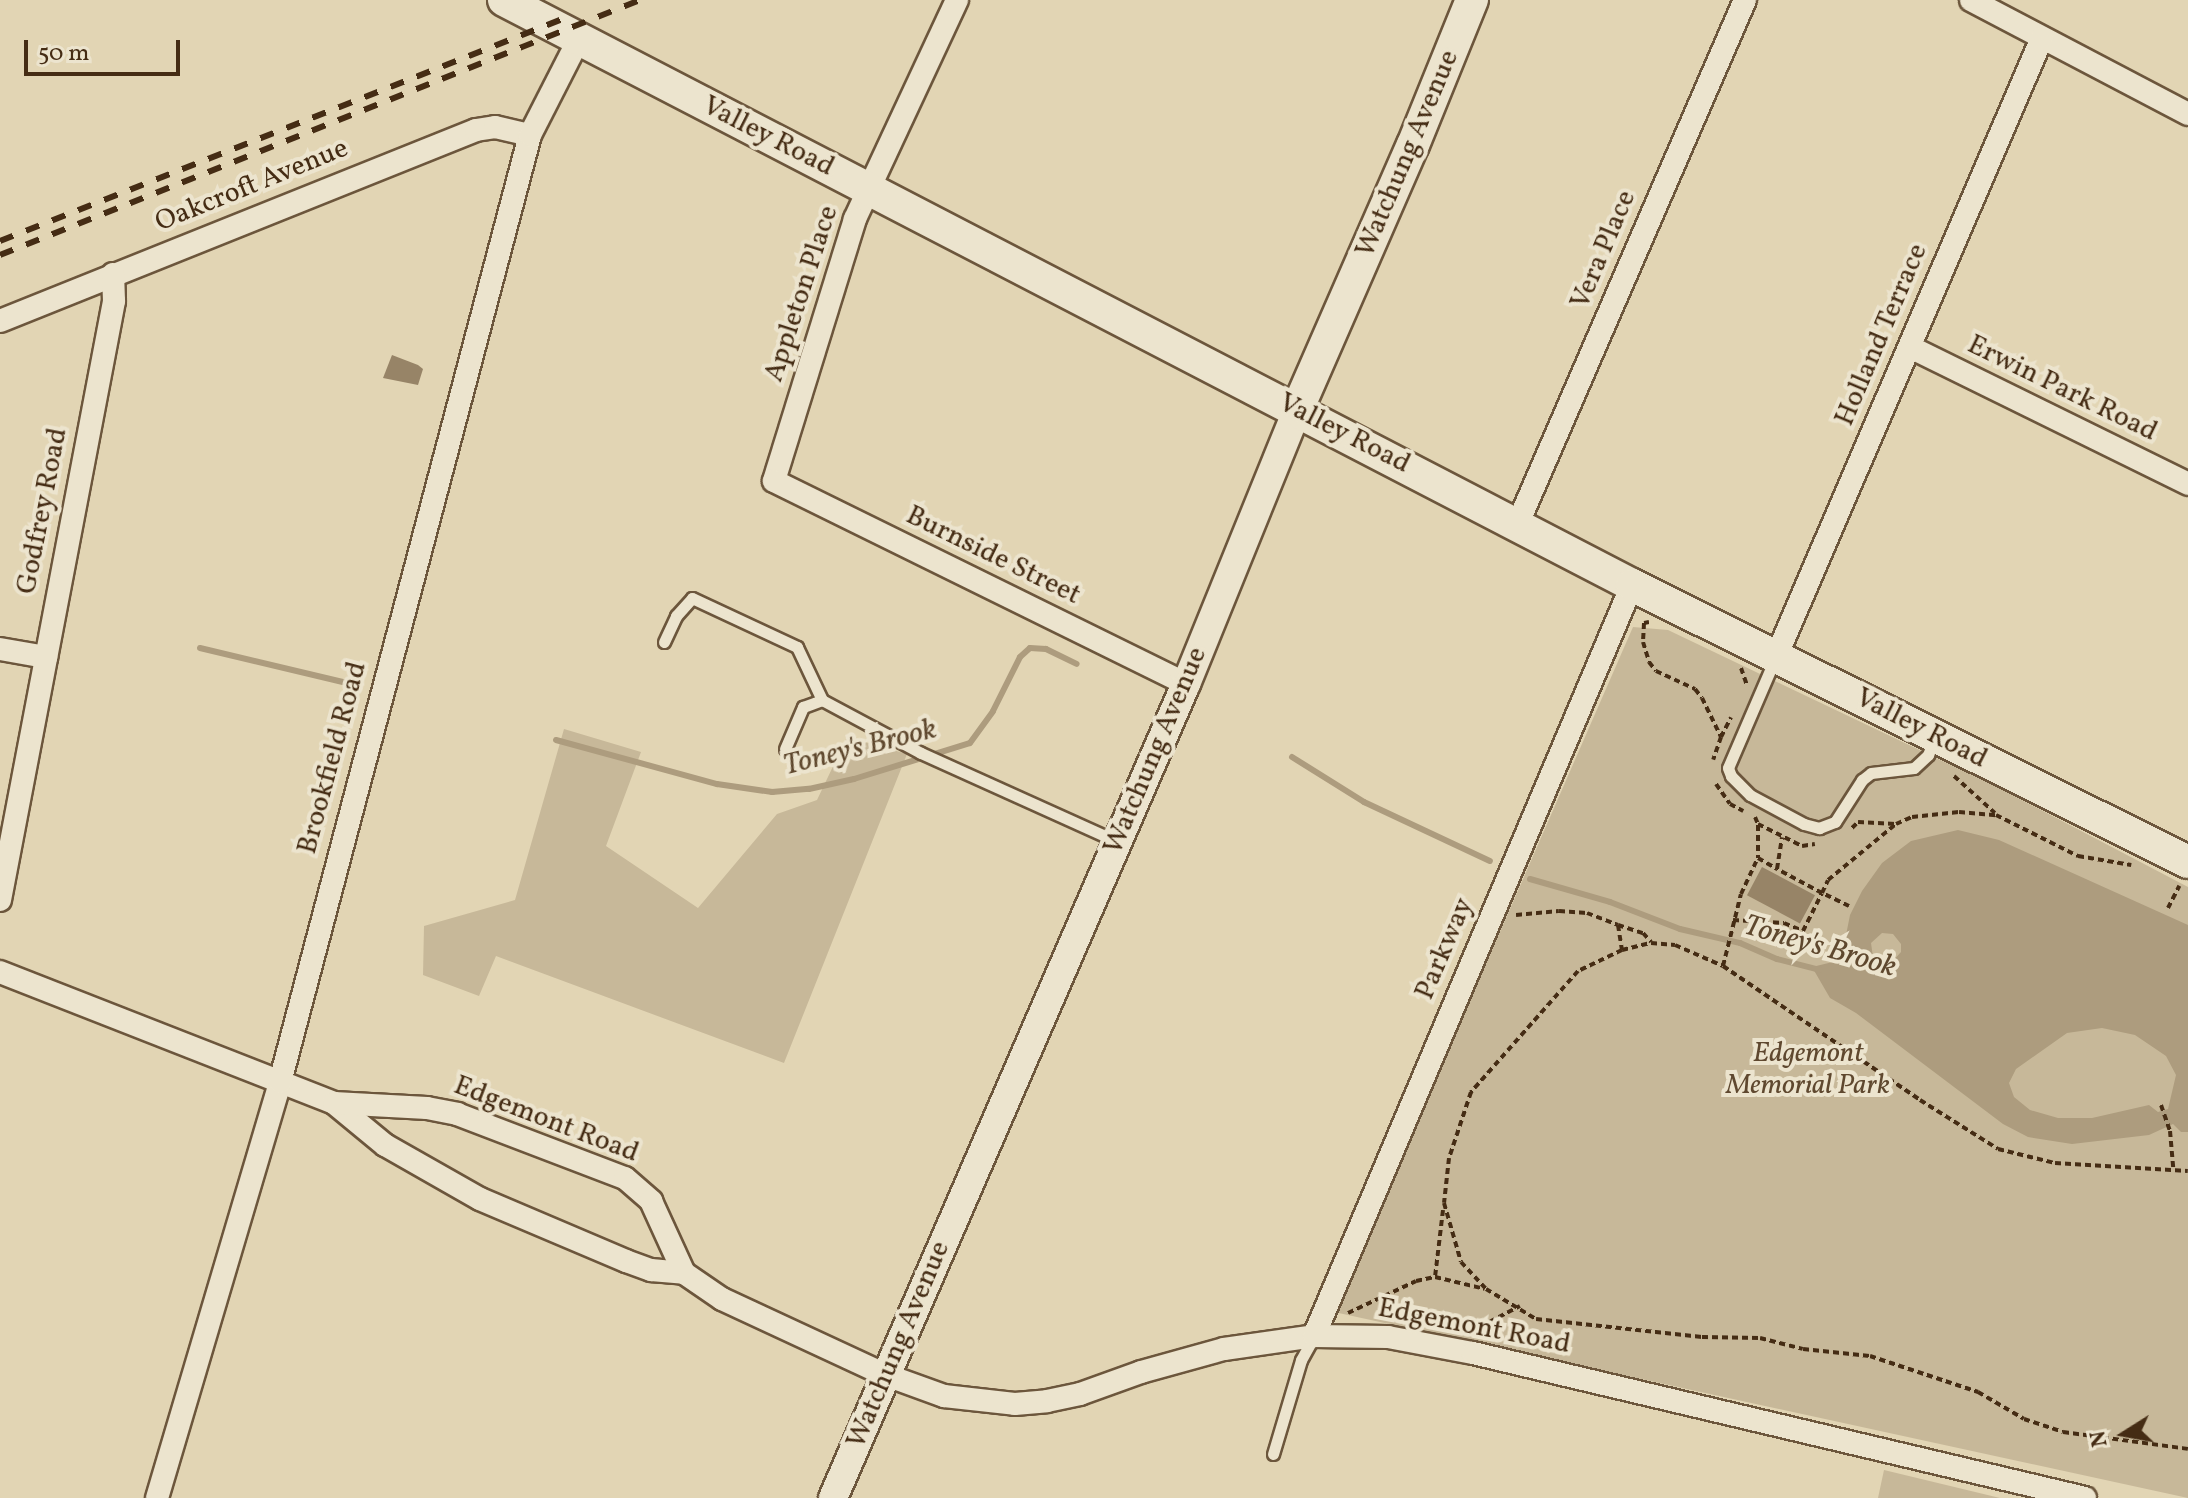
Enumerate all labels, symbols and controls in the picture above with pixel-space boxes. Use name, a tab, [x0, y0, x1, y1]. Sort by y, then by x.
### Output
scale bar	[28, 24, 184, 74]
text: 50 m	[38, 37, 90, 71]
street label: Watchung Avenue	[1349, 45, 1467, 263]
street label: Valley Road	[696, 89, 840, 185]
street label: Oakcroft Avenue	[151, 132, 353, 240]
street label: Vera Place	[1564, 186, 1644, 314]
street label: Appleton Place	[758, 202, 846, 386]
street label: Holland Terrace	[1828, 239, 1936, 431]
street label: Erwin Park Road	[1962, 329, 2162, 449]
street label: Valley Road	[1272, 386, 1416, 482]
street label: Godfrey Road	[10, 425, 76, 597]
street label: Burnside Street	[900, 499, 1086, 613]
street label: Watchung Avenue	[1097, 642, 1215, 860]
street label: Brookfield Road	[291, 658, 375, 858]
street label: Valley Road	[1849, 681, 1993, 777]
water label: Toney's Brook	[780, 712, 940, 784]
street label: Parkway	[1409, 893, 1481, 1005]
water label: Toney's Brook	[1740, 908, 1900, 986]
park label: Edgemont Memorial Park	[1726, 1037, 1890, 1103]
street label: Edgemont Road	[449, 1069, 643, 1171]
street label: Watchung Avenue	[840, 1236, 958, 1454]
street label: Edgemont Road	[1375, 1292, 1573, 1362]
north arrow	[2084, 1394, 2164, 1474]
text: N	[2083, 1428, 2117, 1449]

